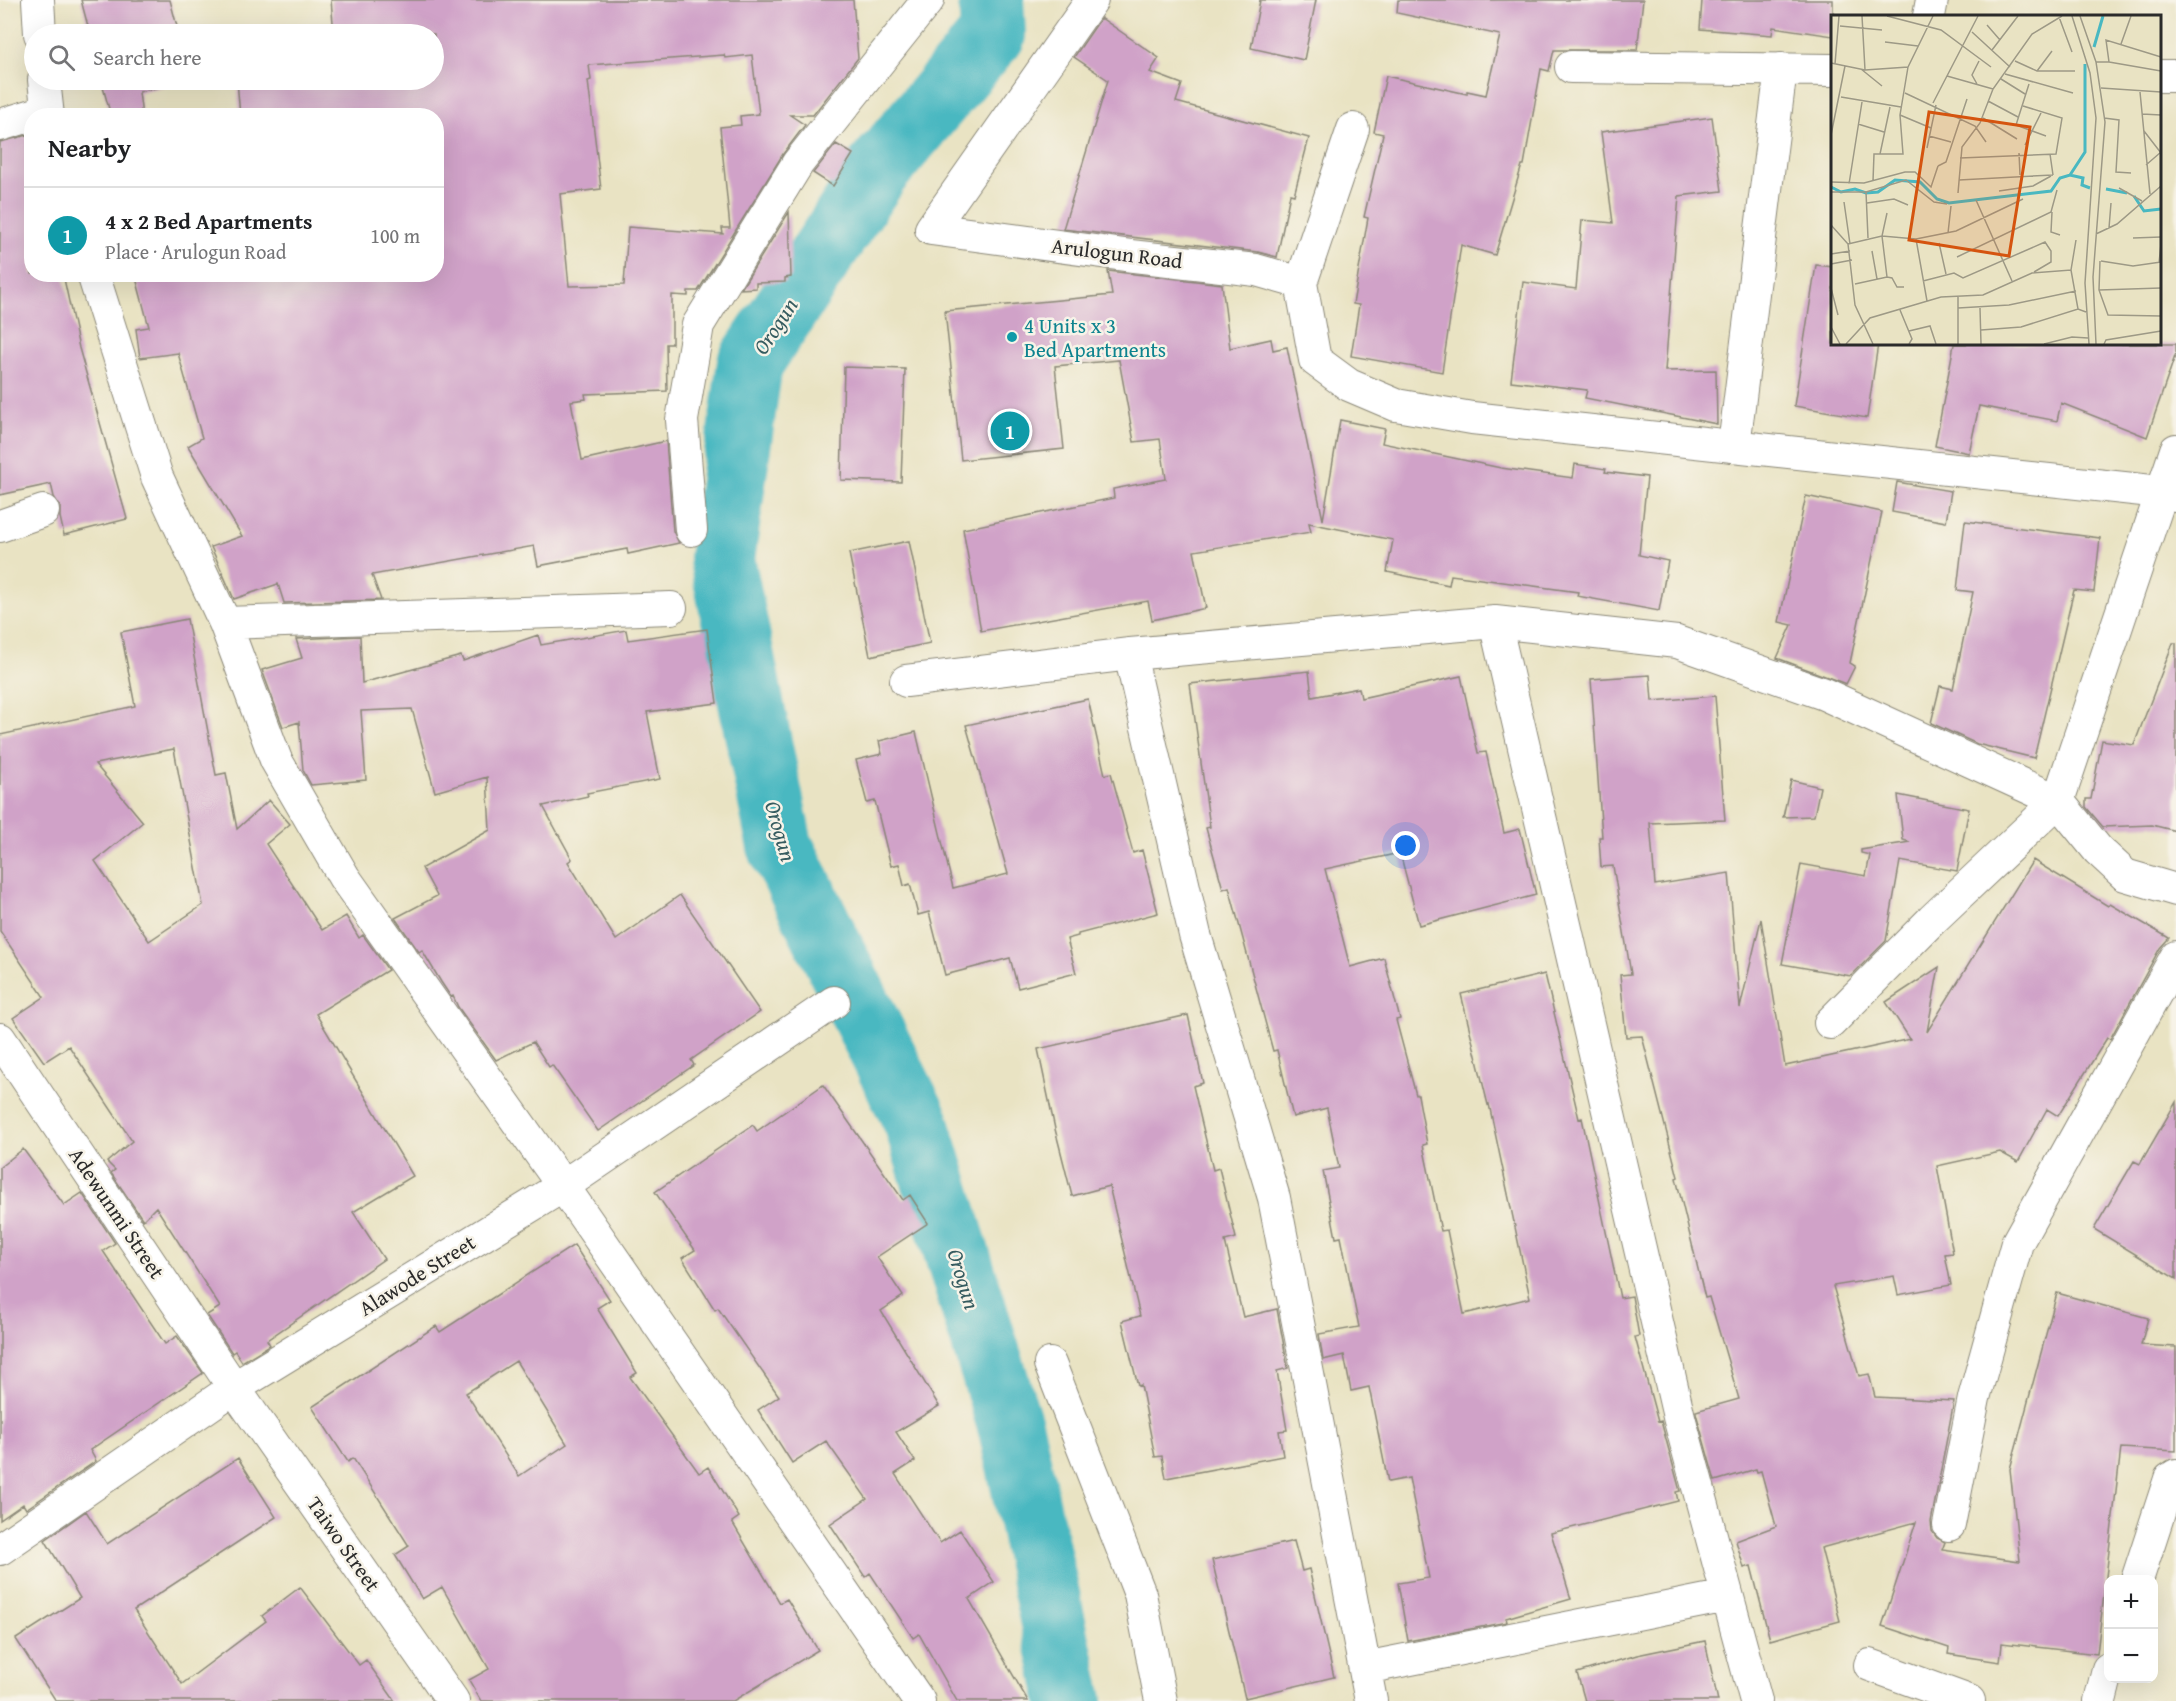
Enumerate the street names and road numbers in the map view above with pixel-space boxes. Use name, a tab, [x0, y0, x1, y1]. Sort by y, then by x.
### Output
street label: Arulogun Road	[1050, 230, 1185, 276]
street label: Adewunmi Street	[61, 1141, 173, 1285]
street label: Alawode Street	[353, 1226, 482, 1323]
street label: Taiwo Street	[300, 1490, 389, 1598]

